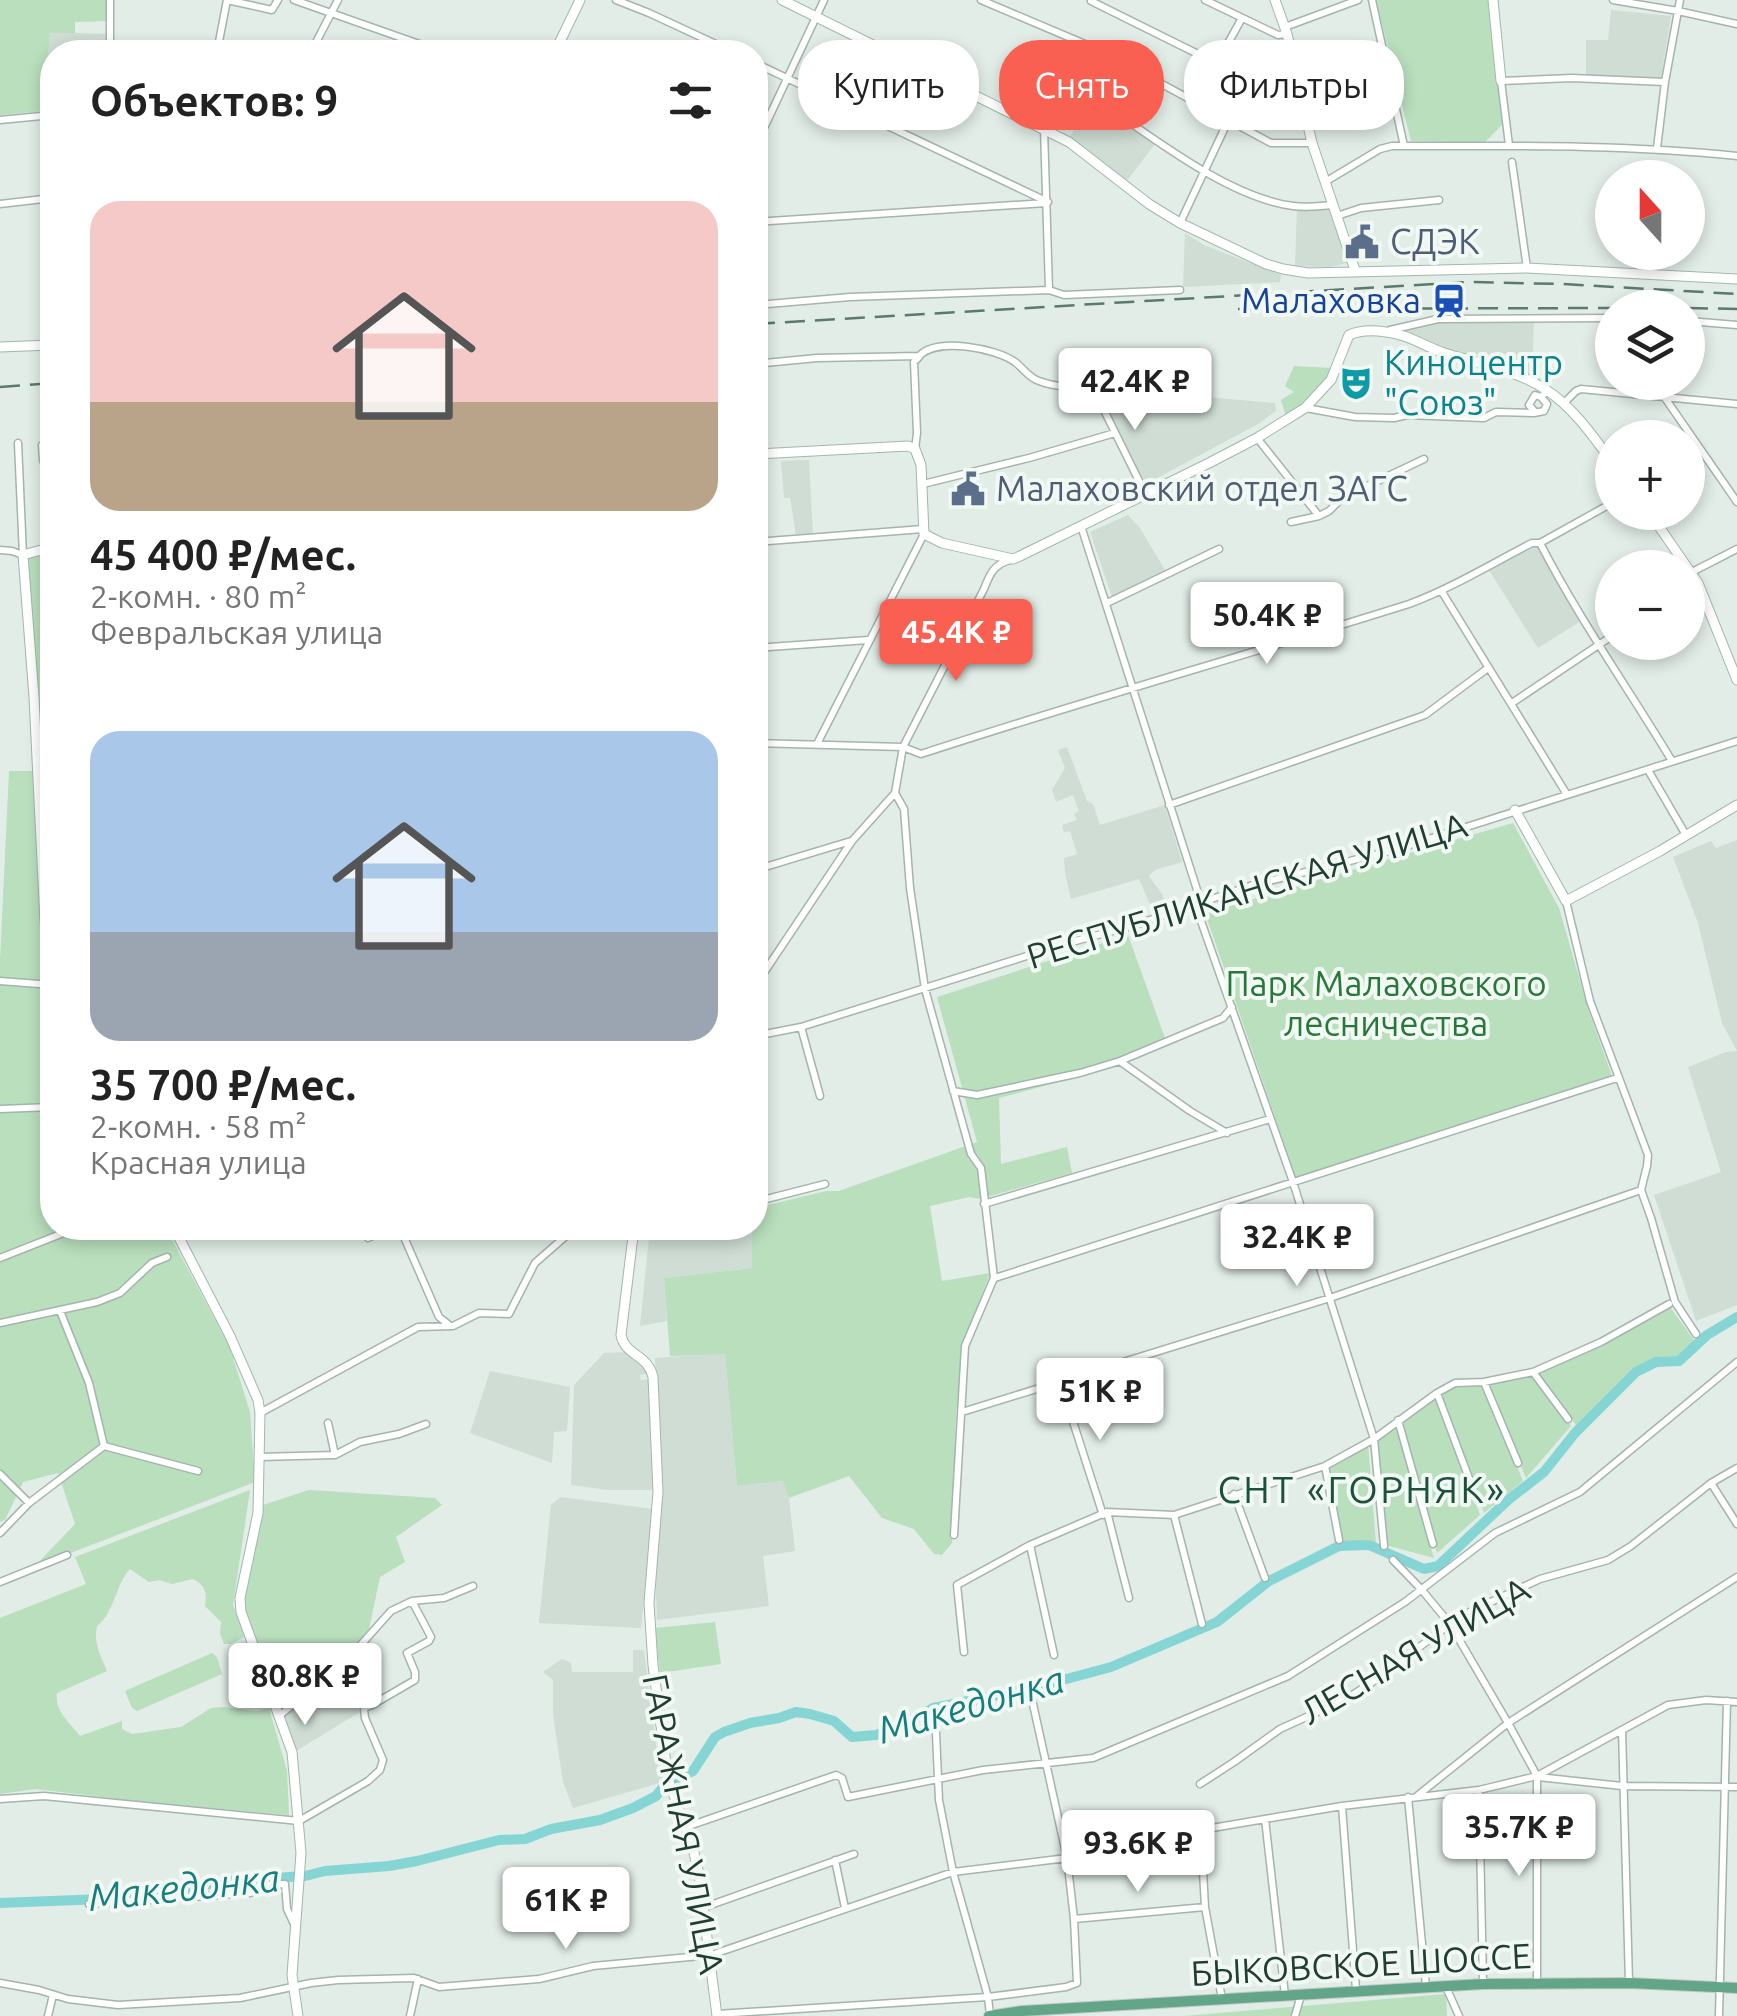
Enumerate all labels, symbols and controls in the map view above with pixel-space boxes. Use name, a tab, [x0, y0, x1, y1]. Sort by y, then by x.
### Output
chip: Купить	[798, 40, 979, 130]
chip: Снять	[999, 40, 1164, 130]
chip: Фильтры	[1184, 40, 1404, 130]
icon: filters	[663, 73, 718, 128]
text: Объектов: 9	[90, 77, 338, 124]
north arrow	[1595, 160, 1705, 270]
map controls	[1595, 160, 1705, 660]
place label: СДЭК	[1390, 221, 1480, 261]
public building icon: СДЭК	[1343, 223, 1381, 261]
icon: home	[314, 266, 494, 446]
place label: Малаховка	[1241, 280, 1421, 320]
station icon: Малаховка	[1430, 282, 1468, 320]
button: layers	[1595, 290, 1705, 400]
place label: Киноцентр "Союз"	[1384, 342, 1563, 422]
pin: 42.4K ₽	[1043, 348, 1227, 433]
text: 42.4K ₽	[1081, 362, 1189, 398]
theatre icon: Киноцентр "Союз"	[1337, 364, 1375, 402]
button: +	[1595, 420, 1705, 530]
place label: Малаховский отдел ЗАГС	[996, 468, 1408, 508]
public building icon: Малаховский отдел ЗАГС	[949, 470, 987, 508]
text: 45 400 ₽/мес.	[90, 531, 356, 578]
button: −	[1595, 550, 1705, 660]
text: 2-комн. · 80 m²	[90, 578, 307, 614]
pin: 50.4K ₽	[1175, 582, 1359, 667]
text: 50.4K ₽	[1213, 596, 1321, 632]
pin: 45.4K ₽	[864, 599, 1048, 684]
text: 45.4K ₽	[902, 613, 1010, 649]
text: Февральская улица	[90, 614, 383, 650]
icon: home	[314, 796, 494, 976]
street label: РЕСПУБЛИКАНСКАЯ УЛИЦА	[1022, 804, 1472, 976]
park label: Парк Малаховского лесничества	[1225, 963, 1547, 1043]
text: 35 700 ₽/мес.	[90, 1061, 356, 1108]
text: 2-комн. · 58 m²	[90, 1108, 307, 1144]
text: Красная улица	[90, 1144, 307, 1180]
pin: 32.4K ₽	[1205, 1204, 1389, 1289]
text: 32.4K ₽	[1243, 1218, 1351, 1254]
pin: 51K ₽	[1030, 1358, 1170, 1443]
text: 51K ₽	[1058, 1372, 1142, 1408]
district label: СНТ «ГОРНЯК»	[1217, 1468, 1507, 1510]
street label: ЛЕСНАЯ УЛИЦА	[1293, 1568, 1536, 1732]
pin: 80.8K ₽	[213, 1643, 397, 1728]
text: 80.8K ₽	[251, 1657, 359, 1693]
water label: Македонка	[873, 1657, 1069, 1751]
street label: ГАРАЖНАЯ УЛИЦА	[635, 1671, 733, 1977]
pin: 35.7K ₽	[1427, 1794, 1611, 1879]
text: 35.7K ₽	[1465, 1808, 1573, 1844]
pin: 93.6K ₽	[1046, 1810, 1230, 1895]
text: 93.6K ₽	[1084, 1824, 1192, 1860]
water label: Македонка	[86, 1856, 282, 1918]
pin: 61K ₽	[496, 1867, 636, 1952]
text: 61K ₽	[524, 1881, 608, 1917]
street label: БЫКОВСКОЕ ШОССЕ	[1190, 1935, 1532, 1993]

